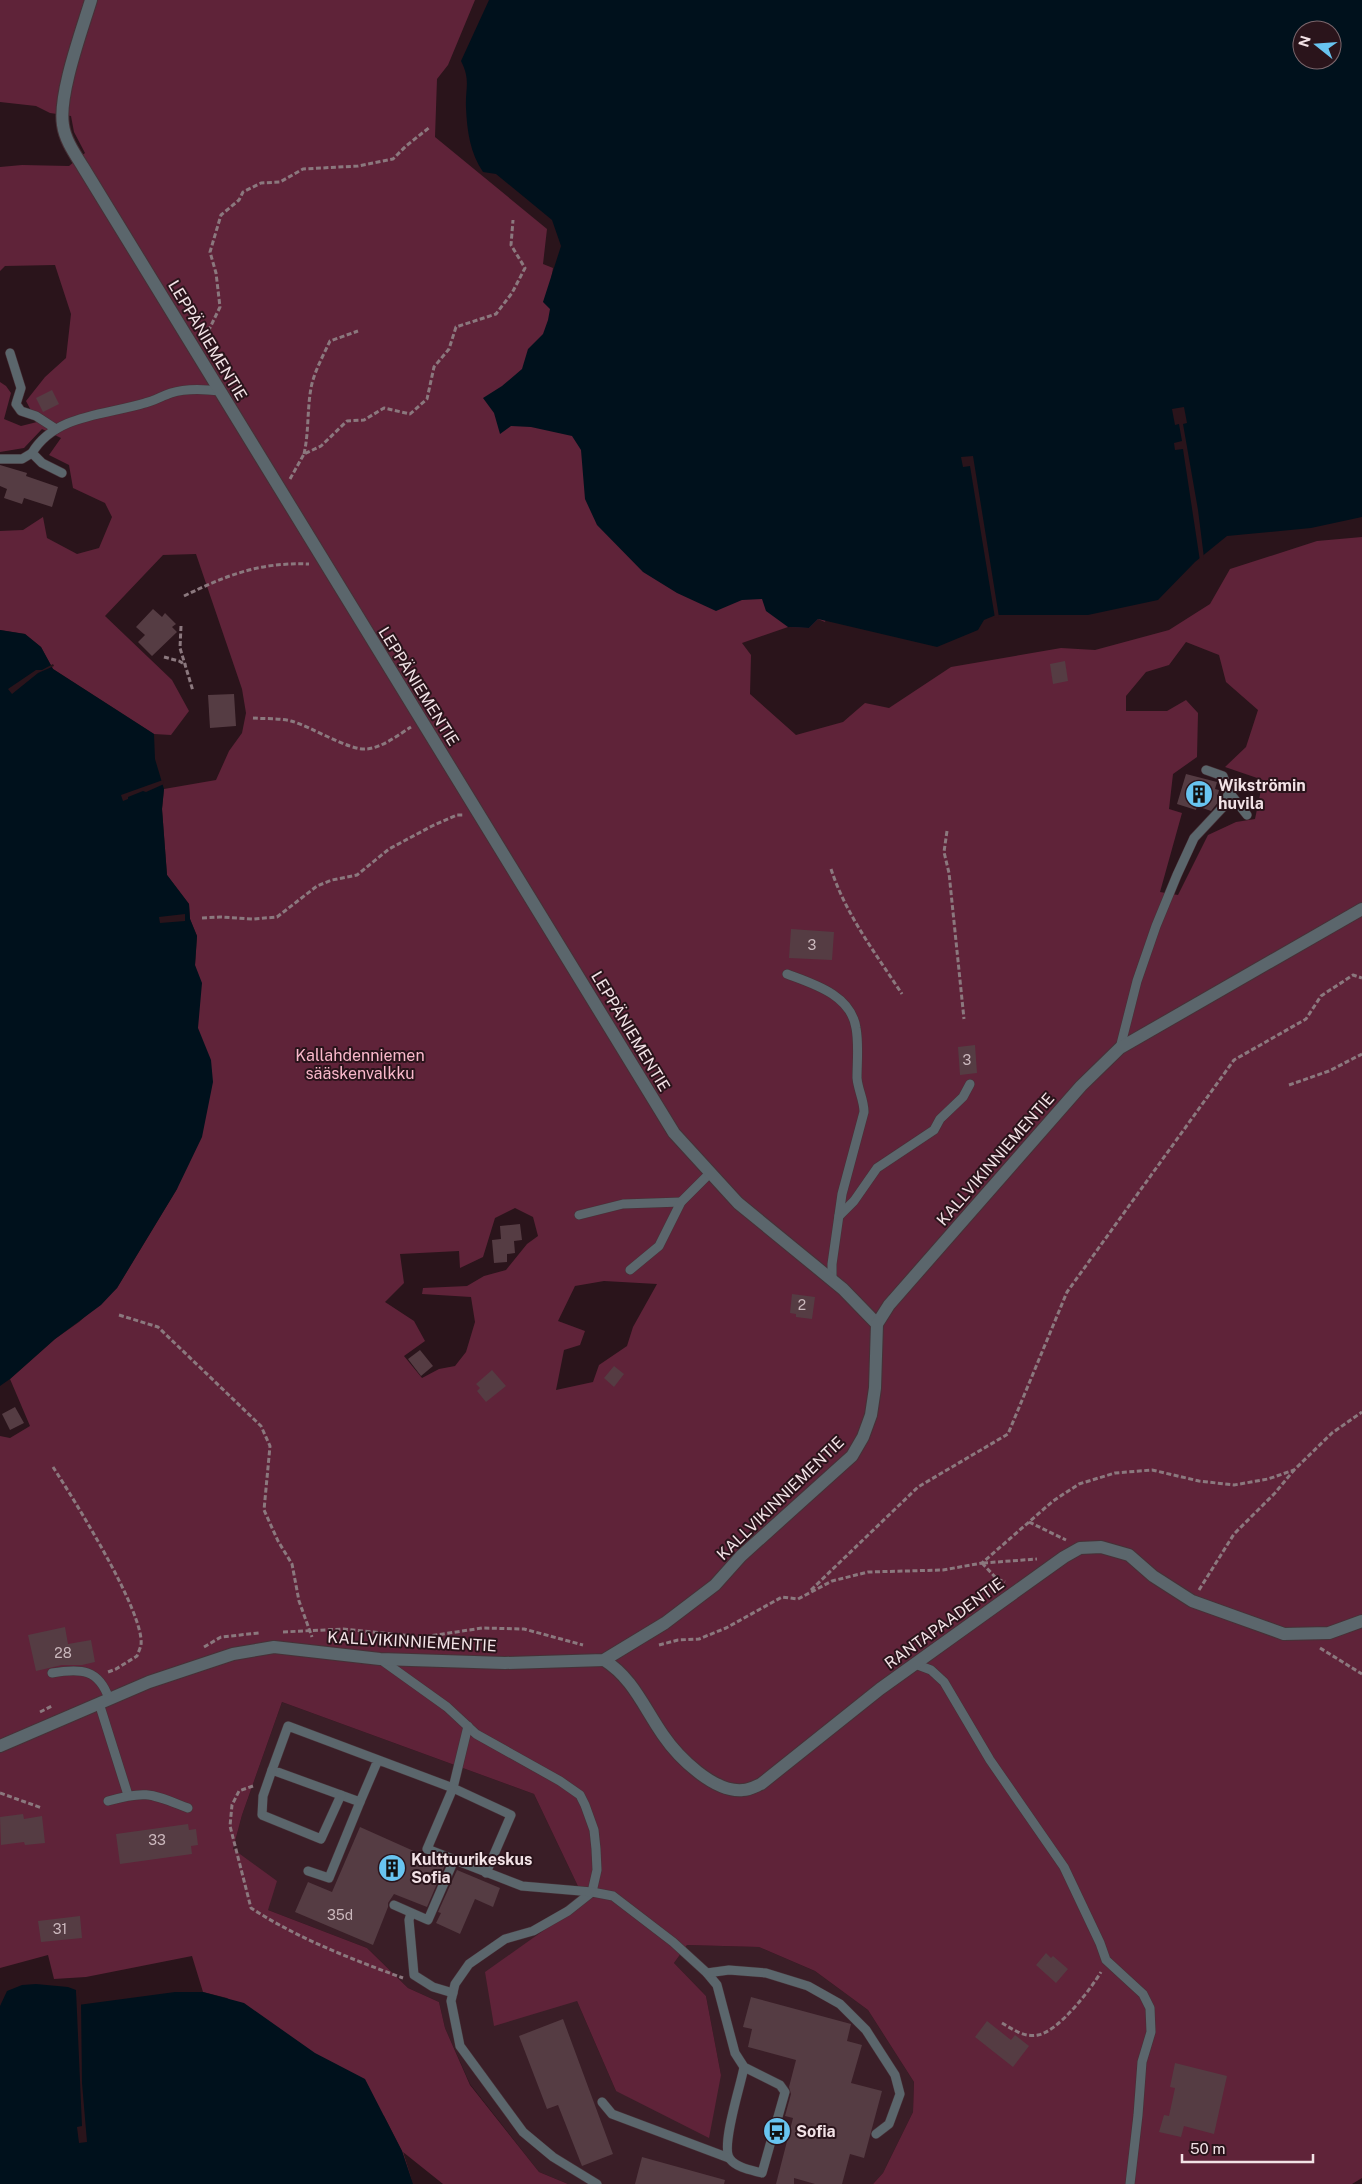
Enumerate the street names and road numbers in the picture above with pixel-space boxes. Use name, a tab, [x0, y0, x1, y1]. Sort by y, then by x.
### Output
street label: LEPPÄNIEMENTIE	[164, 276, 252, 404]
street label: LEPPÄNIEMENTIE	[374, 623, 464, 749]
street label: LEPPÄNIEMENTIE	[587, 967, 675, 1095]
street label: KALLVIKINNIEMENTIE	[933, 1089, 1058, 1230]
street label: KALLVIKINNIEMENTIE	[713, 1433, 848, 1564]
street label: RANTAPAADENTIE	[881, 1574, 1008, 1673]
street label: KALLVIKINNIEMENTIE	[327, 1628, 497, 1655]

